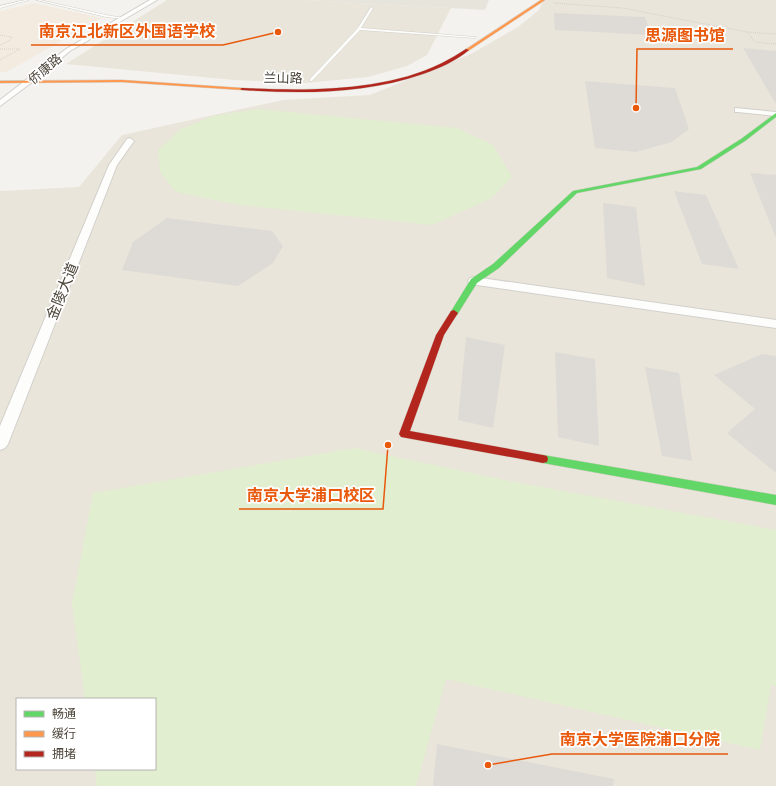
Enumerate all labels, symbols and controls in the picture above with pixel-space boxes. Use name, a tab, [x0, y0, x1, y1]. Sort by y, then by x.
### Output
callout: 南京江北新区外国语学校	[31, 17, 223, 45]
text: 南京江北新区外国语学校	[39, 21, 216, 41]
callout: 思源图书馆	[637, 21, 733, 49]
text: 思源图书馆	[645, 25, 725, 45]
street label: 侨康路	[25, 50, 65, 88]
street label: 兰山路	[263, 69, 303, 87]
street label: 金陵大道	[42, 260, 82, 322]
callout: 南京大学浦口校区	[239, 481, 383, 509]
text: 南京大学浦口校区	[247, 485, 375, 505]
legend	[16, 698, 156, 770]
text: 畅通	[52, 706, 76, 721]
text: 缓行	[52, 726, 76, 741]
callout: 南京大学医院浦口分院	[552, 726, 728, 754]
text: 南京大学医院浦口分院	[560, 729, 720, 749]
text: 拥堵	[52, 746, 76, 761]

